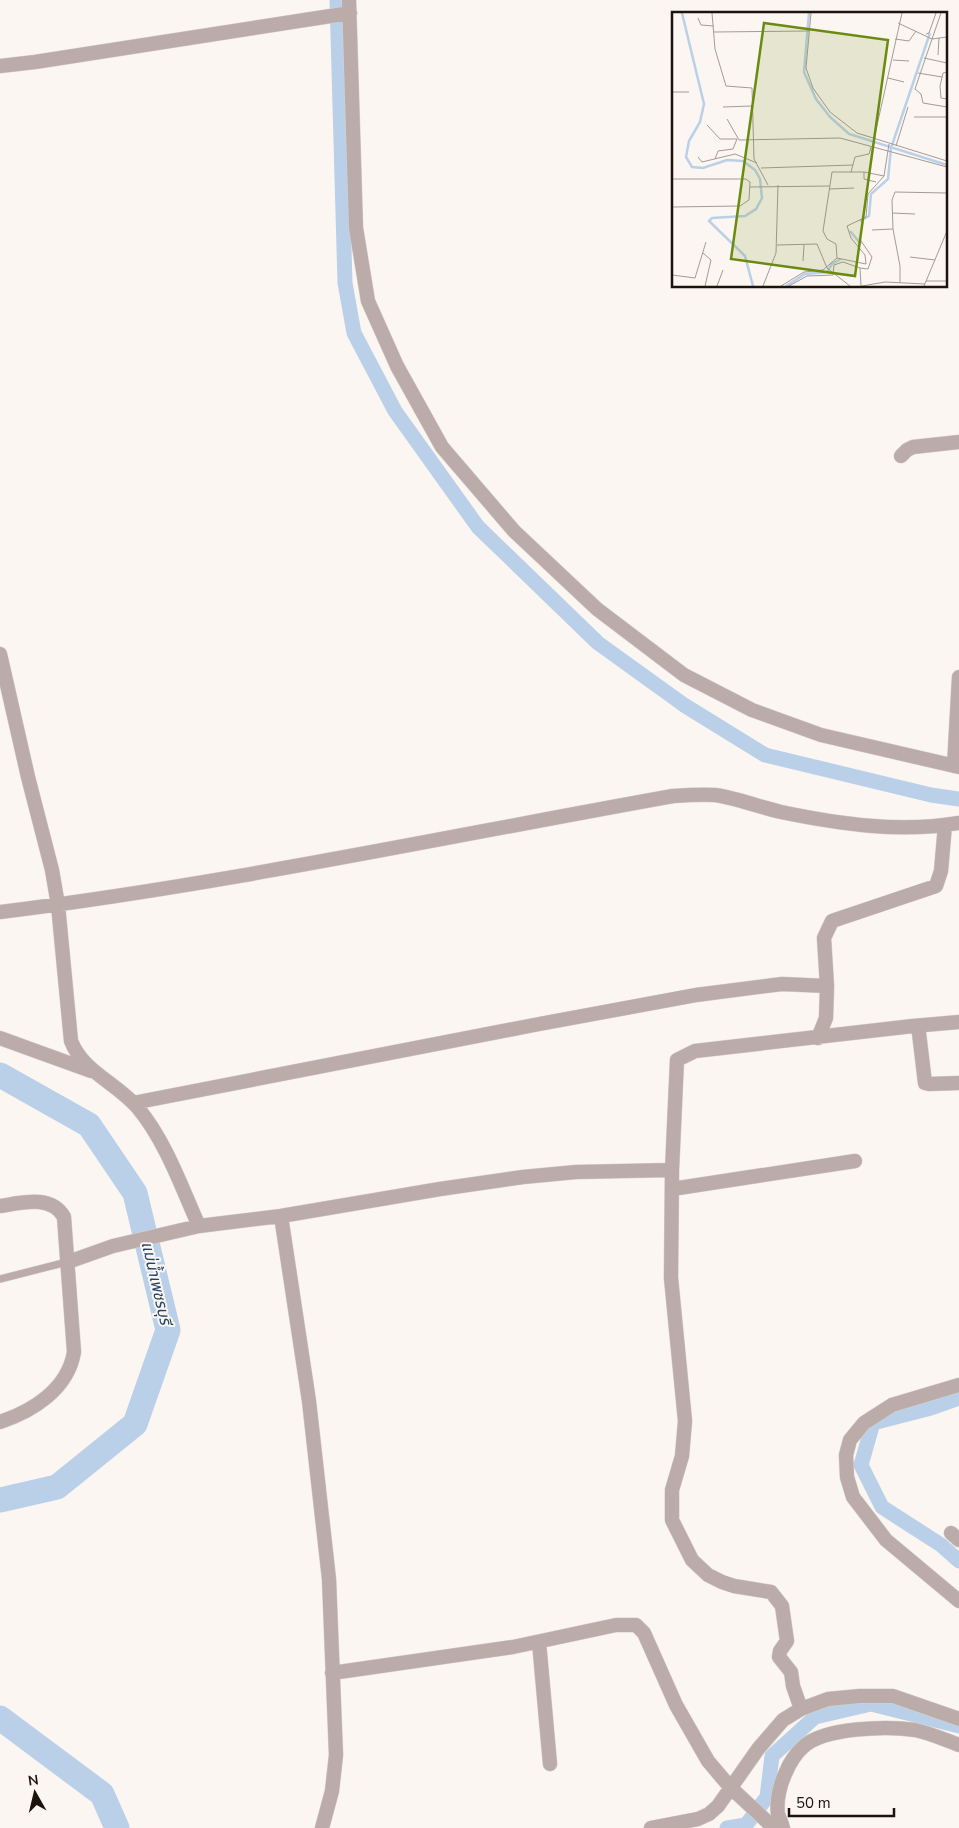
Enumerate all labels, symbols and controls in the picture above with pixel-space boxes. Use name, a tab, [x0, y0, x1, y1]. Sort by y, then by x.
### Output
inset map	[672, 12, 946, 288]
water label: แม่น้ำเพชรบุรี	[136, 1239, 178, 1330]
north arrow	[10, 1768, 60, 1818]
text: N	[27, 1770, 40, 1791]
scale bar	[789, 1786, 894, 1818]
text: 50 m	[796, 1793, 831, 1813]

